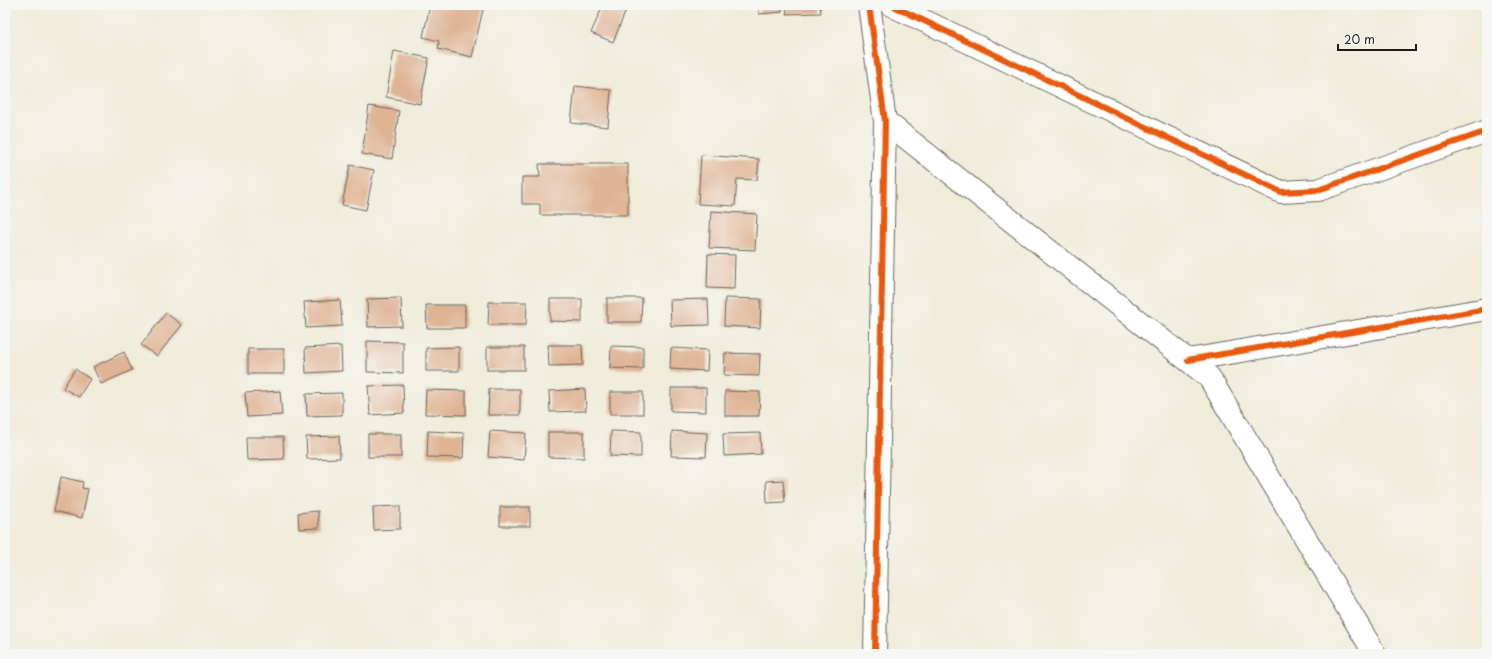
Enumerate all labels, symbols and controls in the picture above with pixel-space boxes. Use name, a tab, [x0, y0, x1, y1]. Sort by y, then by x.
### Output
scale bar	[1338, 26, 1416, 52]
text: 20 m	[1344, 30, 1375, 48]

